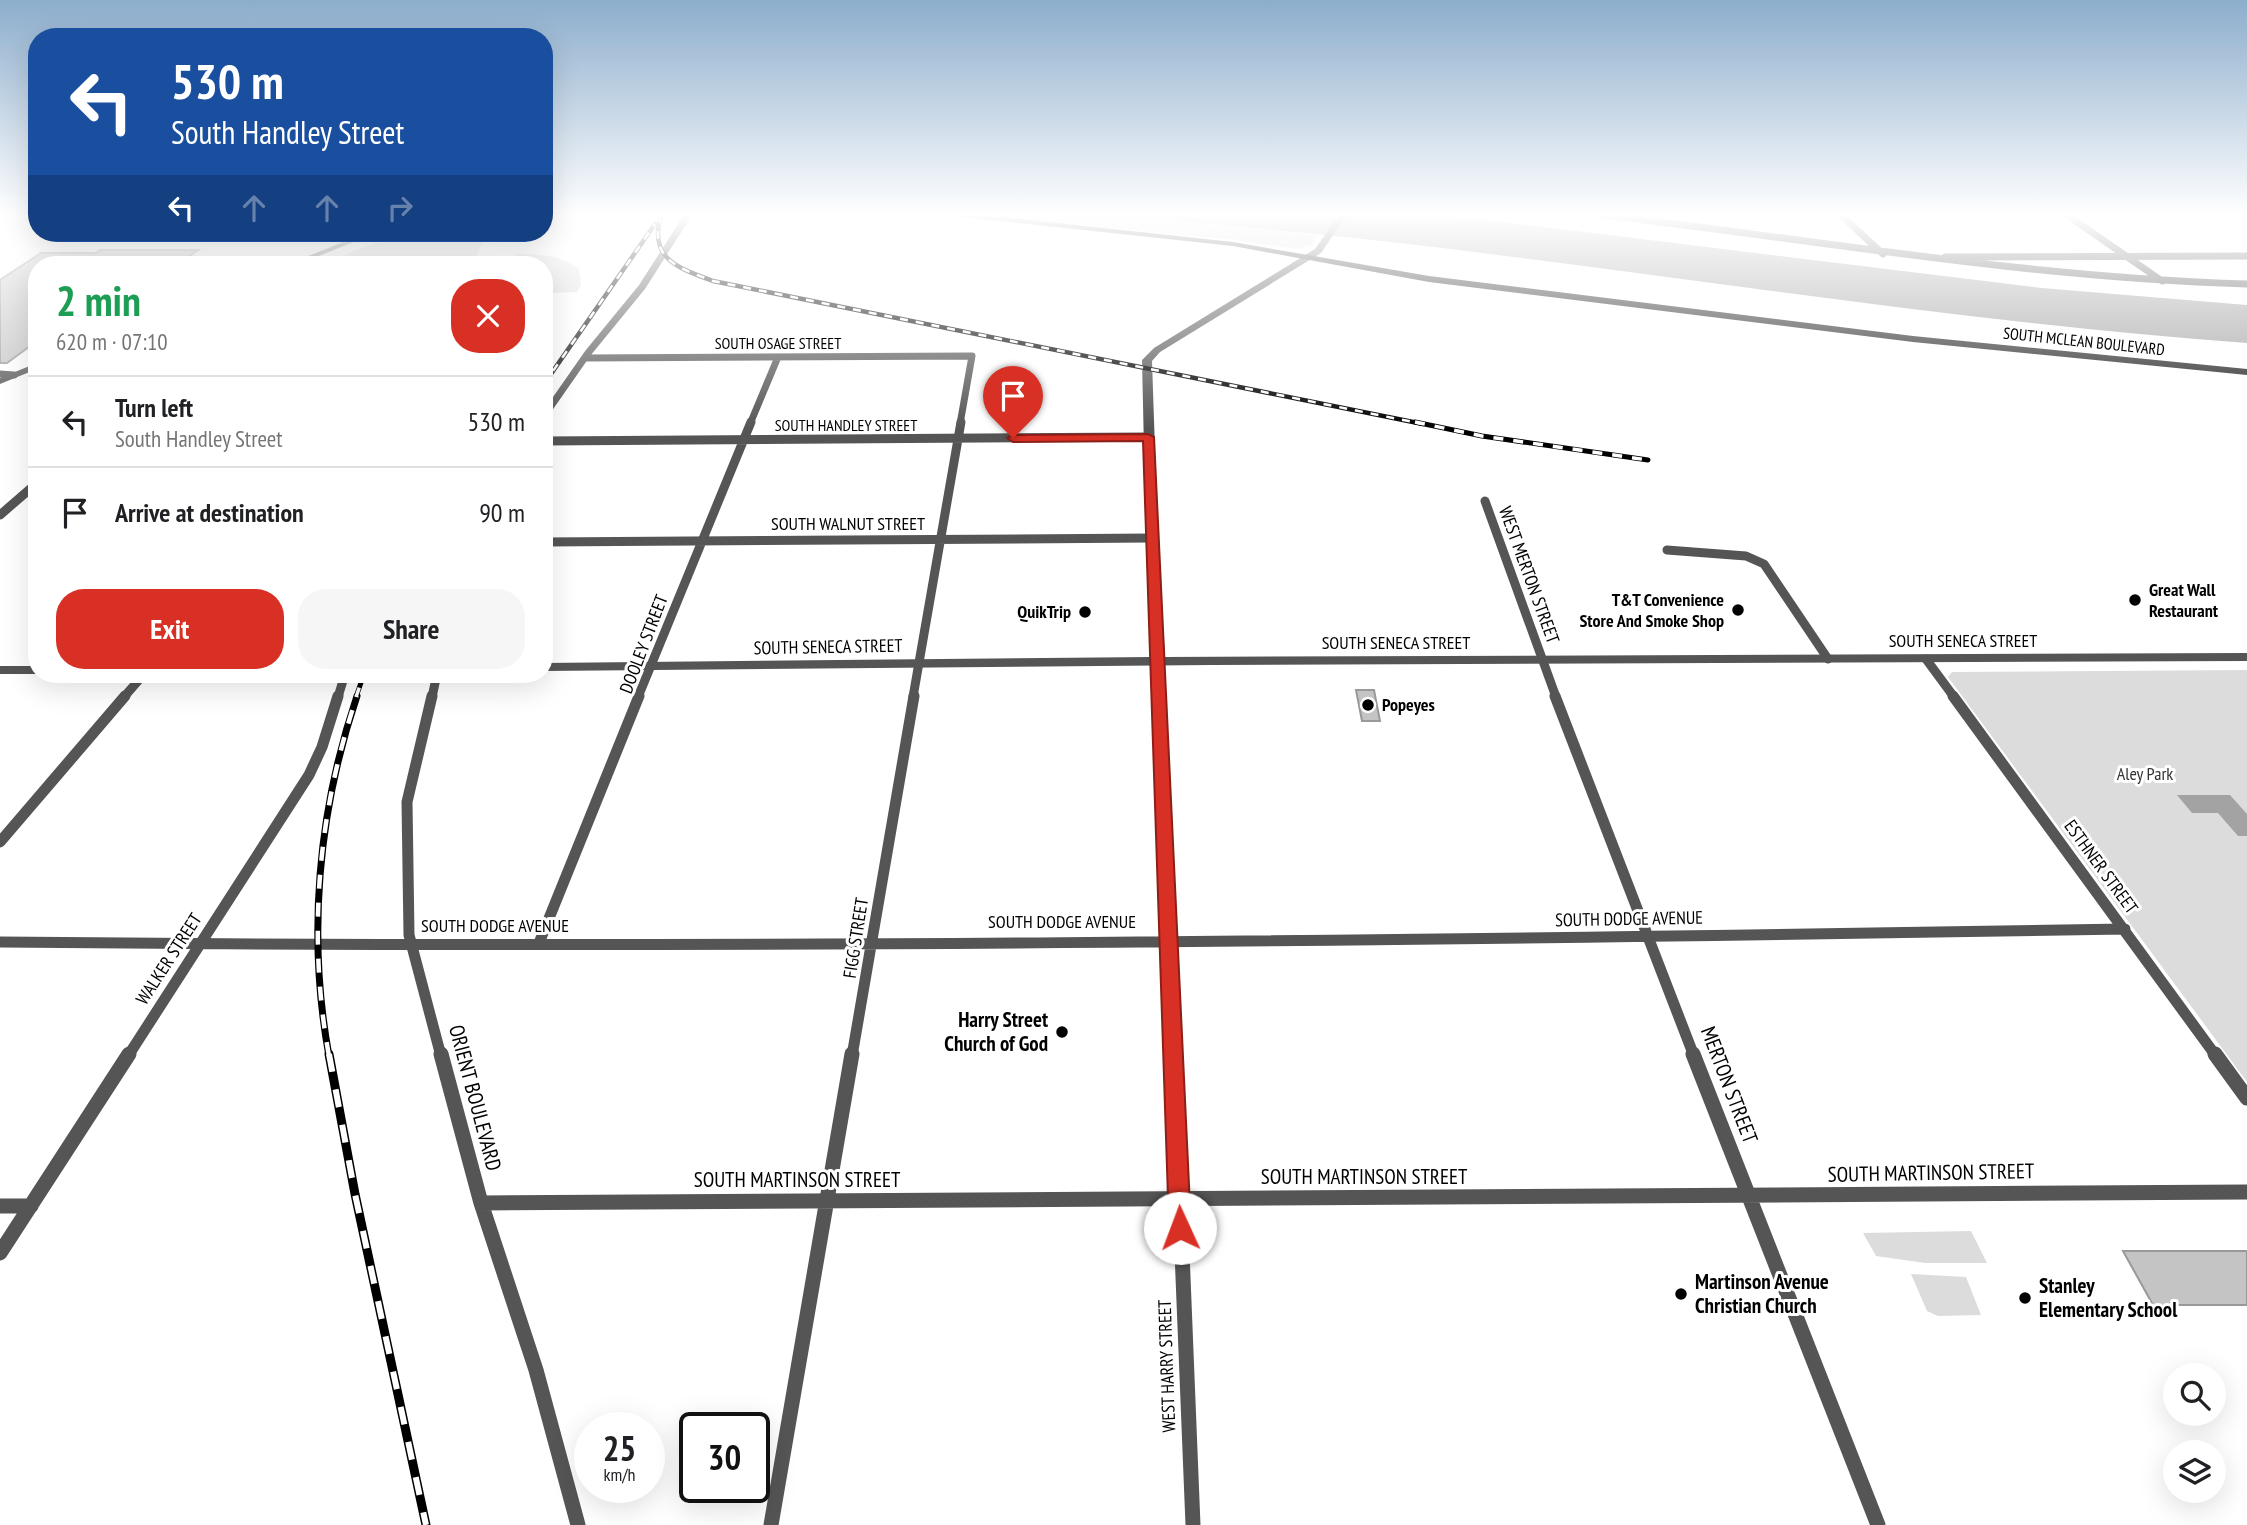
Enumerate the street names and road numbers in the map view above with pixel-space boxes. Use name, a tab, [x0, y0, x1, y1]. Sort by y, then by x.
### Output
street label: SOUTH MCLEAN BOULEVARD	[2002, 323, 2166, 359]
street label: SOUTH OSAGE STREET	[715, 333, 841, 353]
street label: SOUTH HANDLEY STREET	[775, 415, 917, 435]
street label: WEST MERTON STREET	[1494, 503, 1565, 647]
street label: SOUTH WALNUT STREET	[771, 512, 925, 535]
street label: DOOLEY STREET	[614, 591, 673, 696]
street label: SOUTH SENECA STREET	[1889, 629, 2037, 652]
street label: SOUTH SENECA STREET	[1322, 631, 1470, 654]
street label: SOUTH SENECA STREET	[753, 634, 903, 659]
street label: ESTHNER STREET	[2060, 815, 2143, 918]
street label: FIGG STREET	[838, 896, 873, 980]
street label: SOUTH DODGE AVENUE	[1555, 906, 1703, 931]
street label: WALKER STREET	[130, 909, 207, 1009]
street label: SOUTH DODGE AVENUE	[988, 910, 1136, 933]
street label: SOUTH DODGE AVENUE	[421, 914, 569, 937]
street label: ORIENT BOULEVARD	[443, 1022, 508, 1174]
street label: MERTON STREET	[1695, 1022, 1764, 1148]
street label: SOUTH MARTINSON STREET	[1827, 1157, 2035, 1188]
street label: SOUTH MARTINSON STREET	[1261, 1163, 1468, 1190]
street label: SOUTH MARTINSON STREET	[694, 1166, 901, 1193]
street label: WEST HARRY STREET	[1153, 1299, 1180, 1433]

